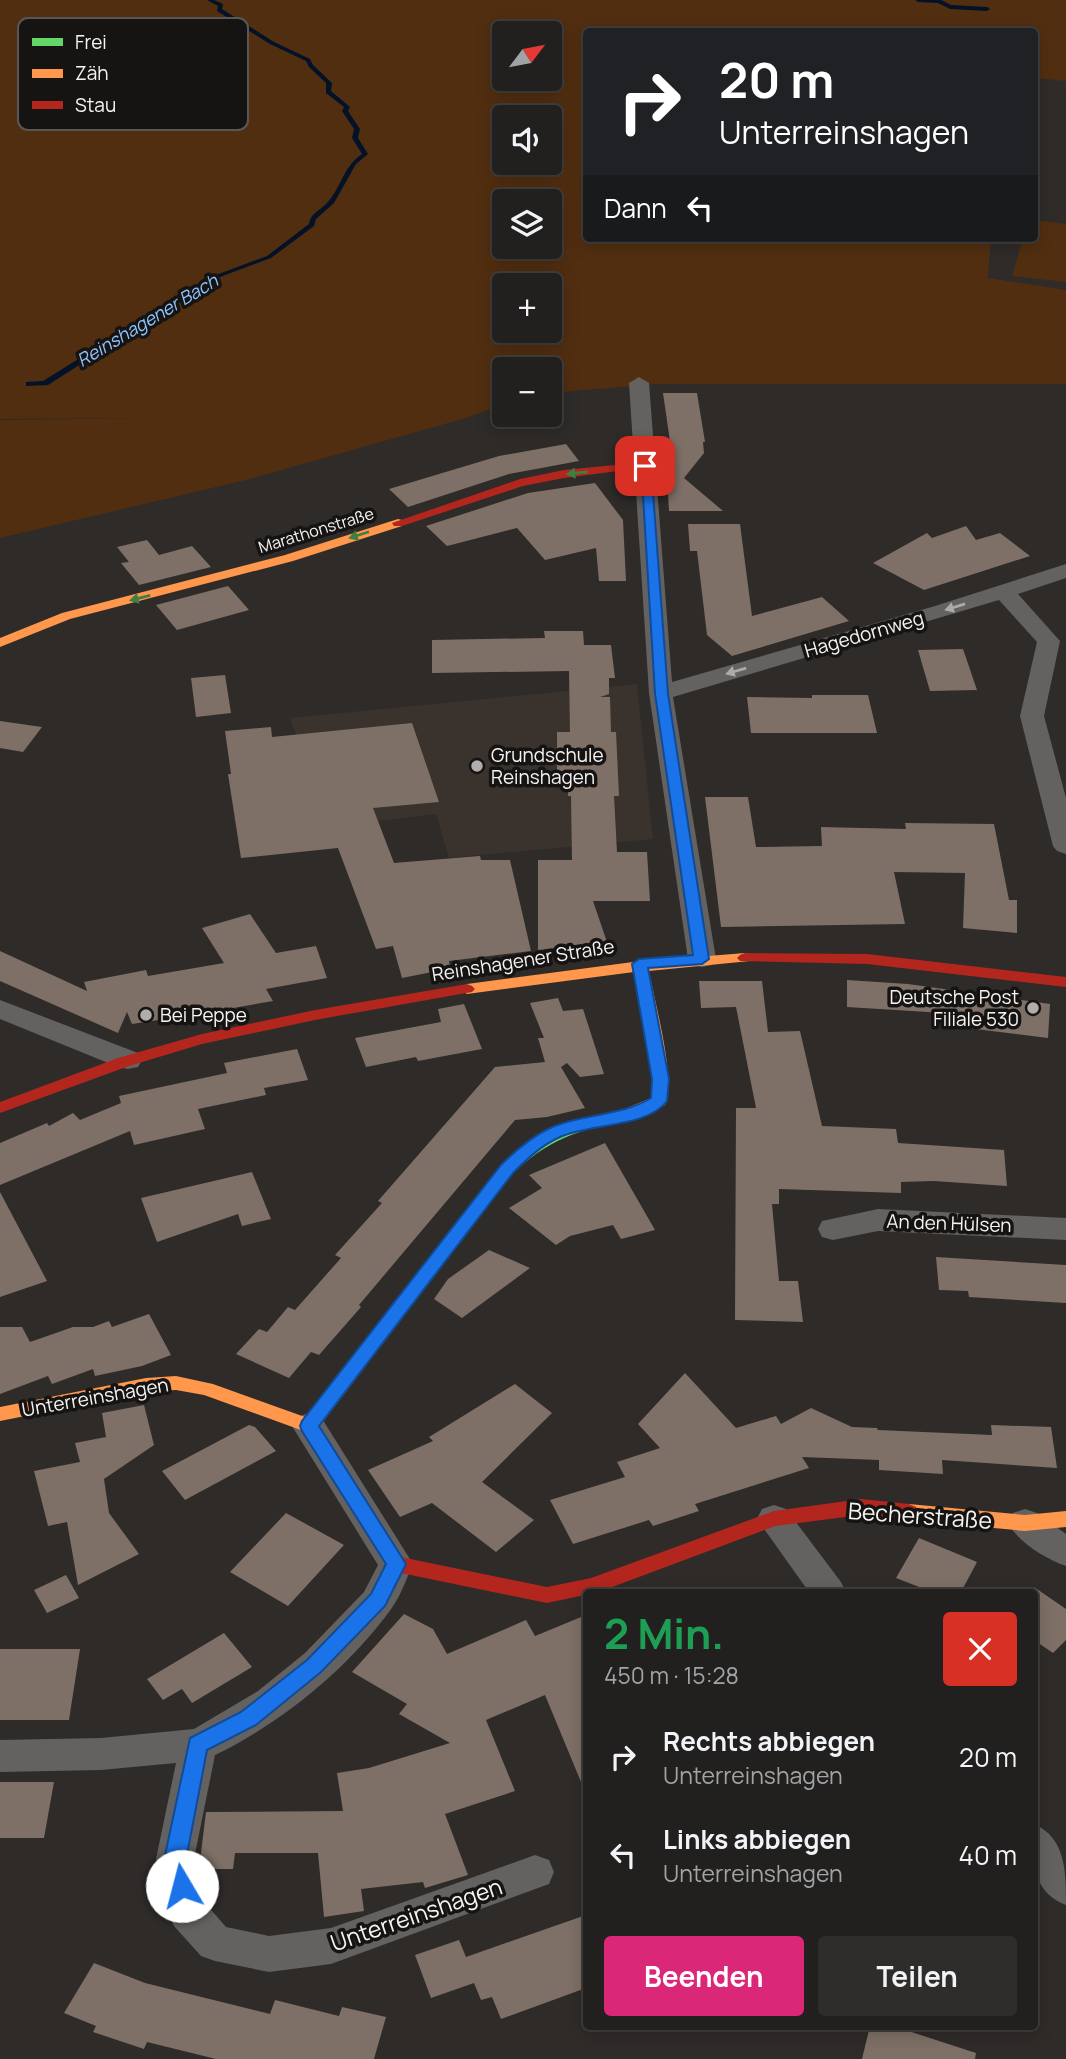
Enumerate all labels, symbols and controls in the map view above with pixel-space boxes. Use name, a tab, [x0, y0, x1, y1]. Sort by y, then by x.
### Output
legend	[18, 18, 248, 130]
north arrow	[492, 21, 562, 91]
map controls	[492, 21, 562, 427]
text: Frei	[75, 29, 107, 55]
text: 20 m	[719, 46, 834, 113]
icon: right	[604, 56, 695, 147]
text: Zäh	[75, 60, 109, 86]
text: Stau	[75, 92, 116, 118]
button: sound	[492, 105, 562, 175]
text: Unterreinshagen	[719, 110, 969, 154]
button: layers	[492, 189, 562, 259]
icon: left	[681, 189, 719, 227]
text: Dann	[604, 190, 667, 226]
water label: Reinshagener Bach	[72, 268, 223, 372]
button: +	[492, 273, 562, 343]
button: −	[492, 357, 562, 427]
pin	[615, 436, 675, 496]
icon: arrive	[626, 447, 664, 485]
one-way arrow	[566, 467, 588, 478]
street label: Marathonstraße	[256, 502, 376, 558]
one-way arrow	[348, 530, 369, 541]
one-way arrow	[129, 592, 151, 603]
one-way arrow	[944, 602, 965, 613]
street label: Hagedornweg	[801, 605, 927, 663]
one-way arrow	[726, 667, 747, 677]
place label: Grundschule Reinshagen	[491, 742, 604, 790]
marker: Grundschule Reinshagen	[469, 758, 485, 774]
street label: Reinshagener Straße	[430, 933, 616, 987]
place label: Deutsche Post Filiale 530	[889, 984, 1019, 1032]
marker: Deutsche Post Filiale 530	[1025, 1000, 1041, 1016]
place label: Bei Peppe	[160, 1002, 247, 1028]
marker: Bei Peppe	[138, 1007, 154, 1023]
street label: An den Hülsen	[886, 1208, 1012, 1238]
street label: Unterreinshagen	[20, 1371, 170, 1423]
street label: Becherstraße	[847, 1494, 993, 1536]
text: 2 Min.	[604, 1604, 724, 1662]
button: close	[943, 1612, 1017, 1686]
text: 450 m · 15:28	[604, 1659, 739, 1691]
text: Rechts abbiegen	[663, 1723, 875, 1759]
icon: right	[604, 1738, 642, 1776]
text: 20 m	[959, 1739, 1017, 1775]
text: Unterreinshagen	[663, 1759, 843, 1791]
text: Links abbiegen	[663, 1821, 851, 1857]
icon: left	[604, 1836, 642, 1874]
text: 40 m	[959, 1837, 1017, 1873]
position arrow	[145, 1849, 219, 1923]
text: Unterreinshagen	[663, 1857, 843, 1889]
street label: Unterreinshagen	[326, 1870, 506, 1958]
button: Beenden	[604, 1936, 804, 2016]
button: Teilen	[818, 1936, 1017, 2016]

